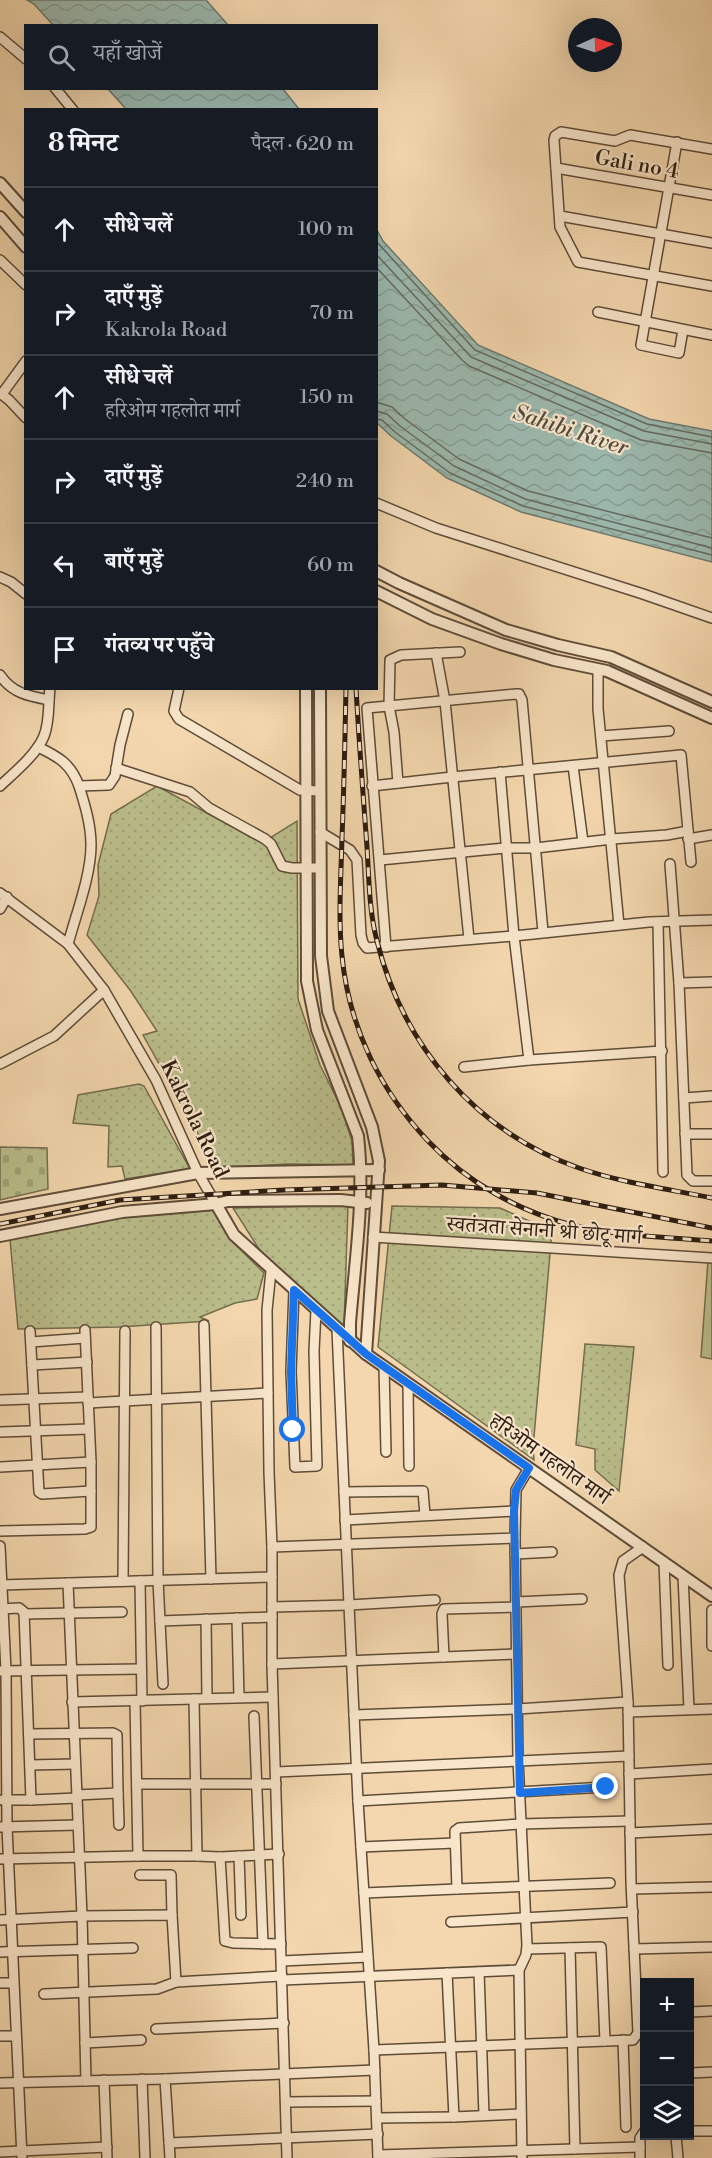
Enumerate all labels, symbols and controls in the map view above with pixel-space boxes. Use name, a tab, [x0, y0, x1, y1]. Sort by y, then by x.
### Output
north arrow	[568, 18, 622, 72]
search box	[24, 24, 378, 90]
text: यहाँ खोजें	[93, 40, 162, 67]
icon: search	[45, 41, 78, 74]
text: 8 मिनट	[48, 127, 118, 159]
text: पैदल · 620 m	[251, 132, 354, 157]
street label: Gali no 4	[593, 145, 681, 185]
text: सीधे चलें	[105, 212, 172, 239]
icon: ahead	[48, 213, 81, 246]
text: 100 m	[298, 217, 354, 242]
text: दाएँ मुड़ें	[105, 284, 162, 311]
icon: right	[48, 297, 81, 330]
text: 70 m	[310, 301, 354, 326]
text: Kakrola Road	[105, 318, 227, 343]
text: सीधे चलें	[105, 364, 172, 391]
icon: ahead	[48, 381, 81, 414]
text: 150 m	[299, 385, 354, 410]
text: हरिओम गहलोत मार्ग	[105, 399, 240, 424]
water label: Sahibi River	[509, 399, 632, 462]
text: दाएँ मुड़ें	[105, 464, 162, 491]
icon: right	[48, 465, 81, 498]
text: 240 m	[296, 469, 354, 494]
text: बाएँ मुड़ें	[105, 548, 163, 575]
icon: left	[48, 549, 81, 582]
text: 60 m	[307, 553, 354, 578]
text: गंतव्य पर पहुँचे	[105, 632, 214, 659]
icon: arrive	[48, 633, 81, 666]
street label: Kakrola Road	[154, 1056, 234, 1183]
street label: स्वतंत्रता सेनानी श्री छोटू मार्ग	[444, 1211, 644, 1251]
street label: हरिओम गहलोत मार्ग	[483, 1408, 616, 1512]
route start	[279, 1416, 305, 1442]
route end	[592, 1773, 618, 1799]
map controls	[640, 1978, 694, 2140]
button: +	[640, 1978, 694, 2032]
button: −	[640, 2032, 694, 2086]
button: layers	[640, 2086, 694, 2140]

